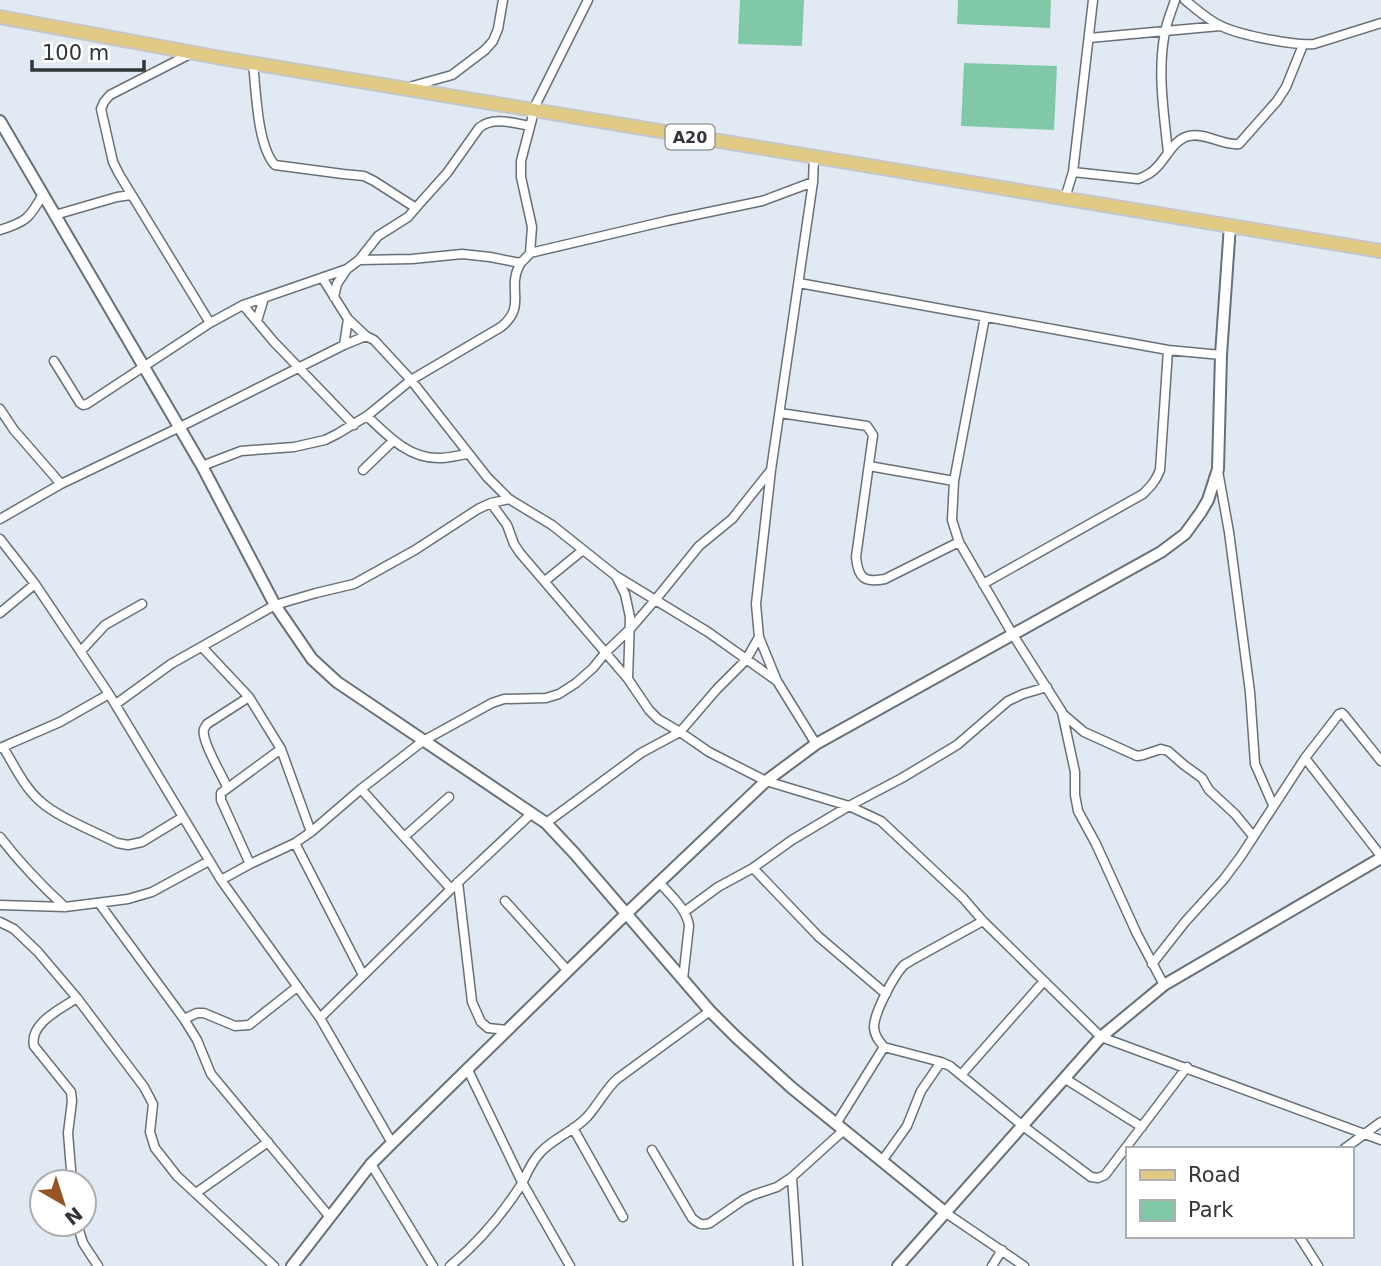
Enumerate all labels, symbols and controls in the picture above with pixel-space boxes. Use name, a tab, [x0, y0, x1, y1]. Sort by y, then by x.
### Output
scale bar	[32, 28, 144, 72]
text: 100 m	[42, 41, 109, 65]
road number: A20	[666, 125, 714, 150]
legend	[1126, 1147, 1353, 1238]
text: Road	[1188, 1163, 1241, 1187]
north arrow	[28, 1168, 98, 1238]
text: Park	[1188, 1198, 1234, 1222]
text: N	[61, 1203, 87, 1230]

